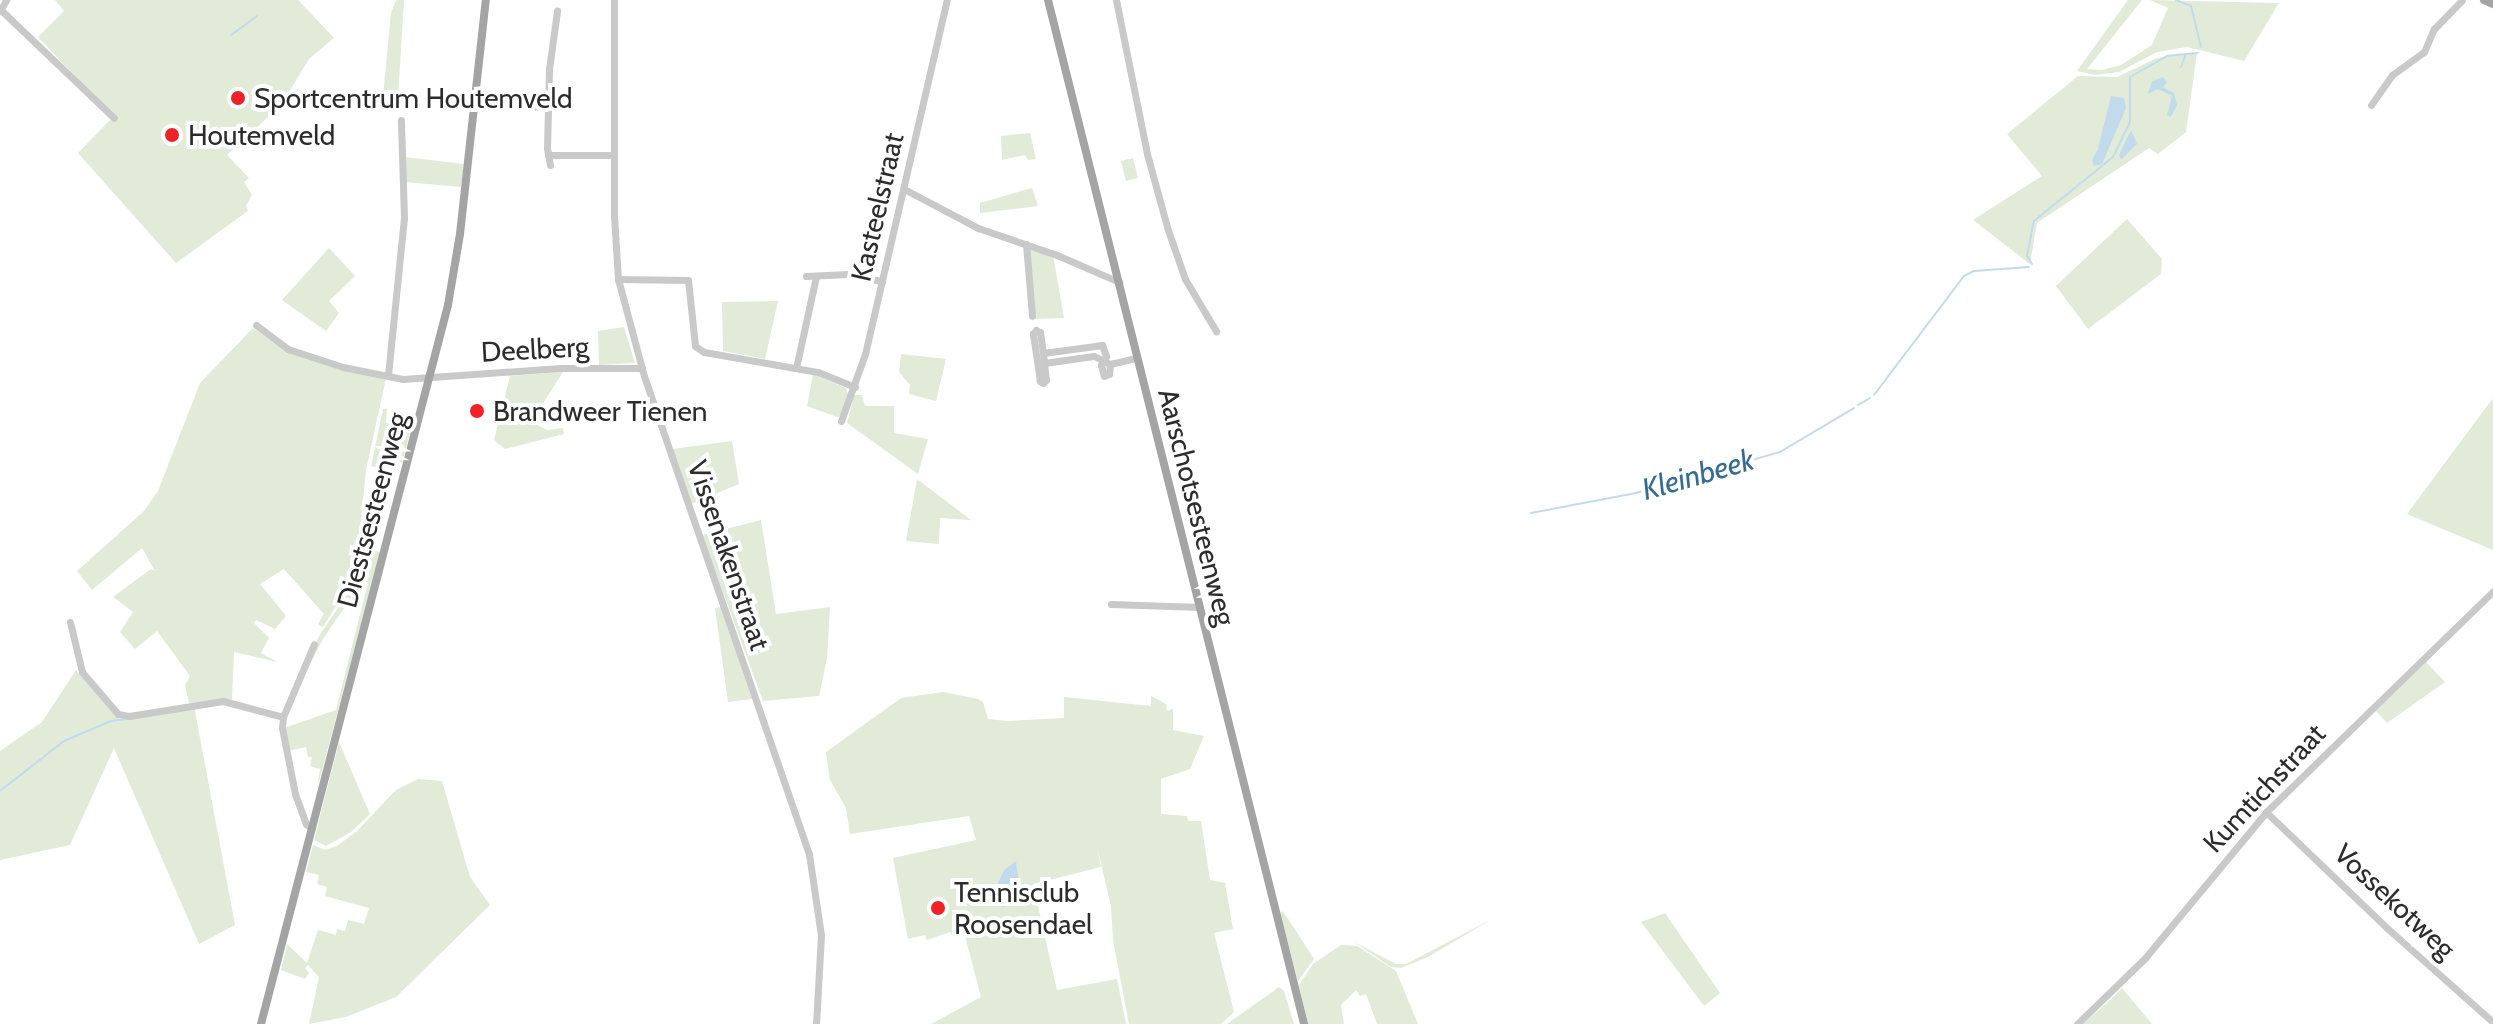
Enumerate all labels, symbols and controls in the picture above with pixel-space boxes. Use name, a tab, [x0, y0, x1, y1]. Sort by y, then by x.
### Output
place label: Sportcentrum Houtemveld	[254, 81, 573, 115]
marker: Sportcentrum Houtemveld	[229, 89, 247, 107]
place label: Houtemveld	[188, 118, 335, 152]
marker: Houtemveld	[163, 126, 181, 144]
street label: Kasteelstraat	[844, 130, 910, 284]
street label: Deelberg	[480, 329, 590, 369]
street label: Aarschotsesteenweg	[1151, 385, 1243, 629]
place label: Brandweer Tienen	[493, 394, 707, 428]
marker: Brandweer Tienen	[468, 402, 486, 420]
street label: Diestsesteenweg	[330, 409, 414, 611]
water label: Kleinbeek	[1638, 442, 1758, 508]
street label: Vissenakenstraat	[681, 456, 777, 654]
street label: Kumtichstraat	[2196, 717, 2332, 859]
street label: Vossekotweg	[2327, 836, 2463, 966]
place label: Tennisclub Roosendael	[954, 875, 1093, 941]
marker: Tennisclub Roosendael	[929, 899, 947, 917]

